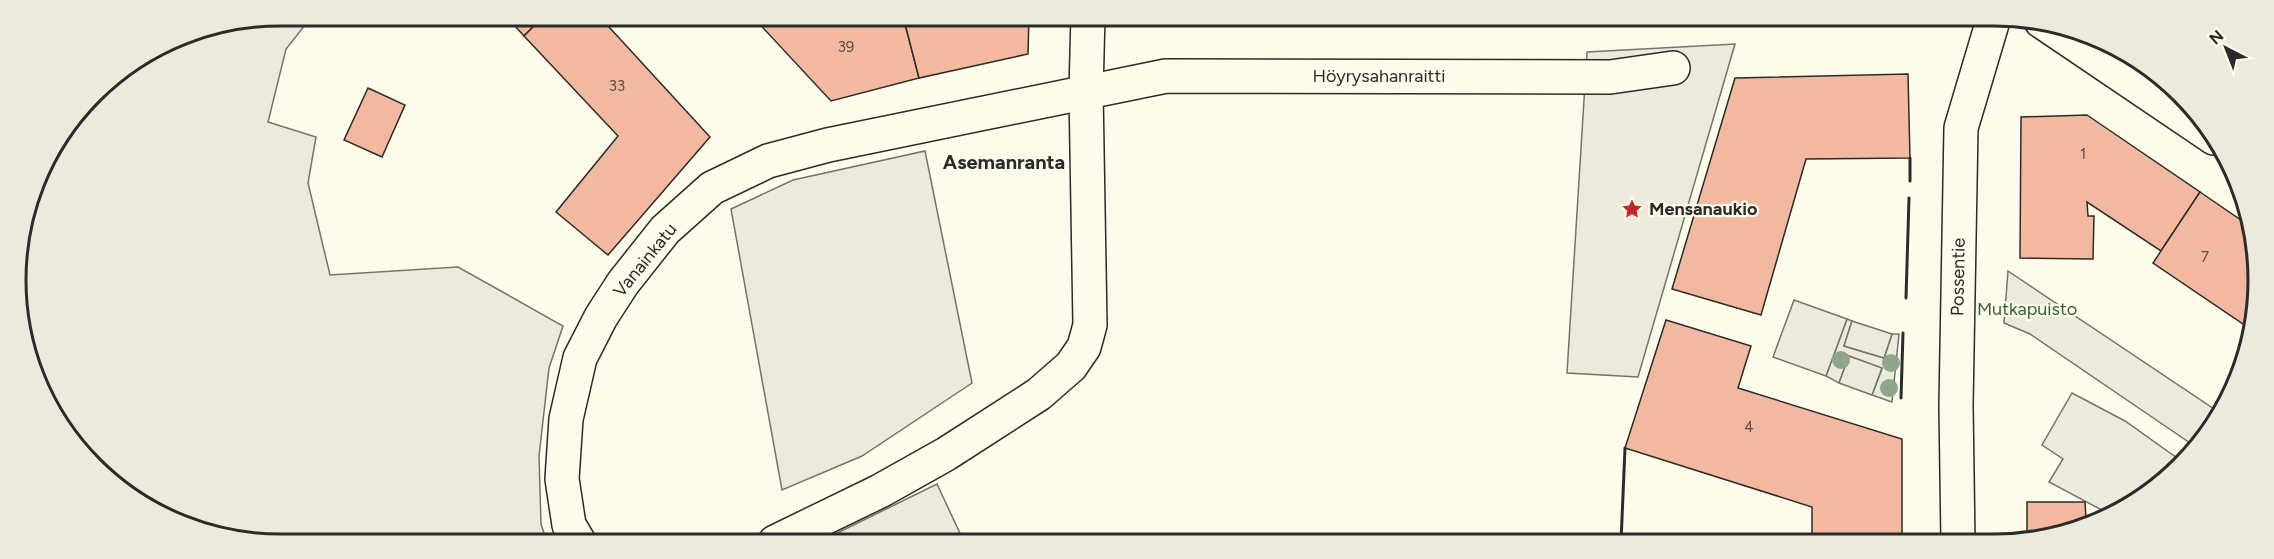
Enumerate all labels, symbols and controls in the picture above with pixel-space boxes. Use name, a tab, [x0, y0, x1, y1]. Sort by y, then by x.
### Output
north arrow	[2196, 18, 2256, 78]
text: N	[2205, 26, 2227, 48]
house number: 39	[838, 38, 854, 56]
street label: Höyrysahanraitti	[1313, 65, 1445, 87]
house number: 33	[609, 77, 625, 95]
house number: 1	[2080, 145, 2086, 163]
district label: Asemanranta	[943, 150, 1065, 174]
place icon: Mensanaukio	[1620, 197, 1644, 221]
place label: Mensanaukio	[1649, 198, 1758, 220]
street label: Vanainkatu	[608, 219, 682, 301]
street label: Possentie	[1946, 238, 1970, 316]
house number: 7	[2201, 248, 2209, 266]
park label: Mutkapuisto	[1977, 298, 2077, 320]
house number: 4	[1744, 418, 1754, 436]

